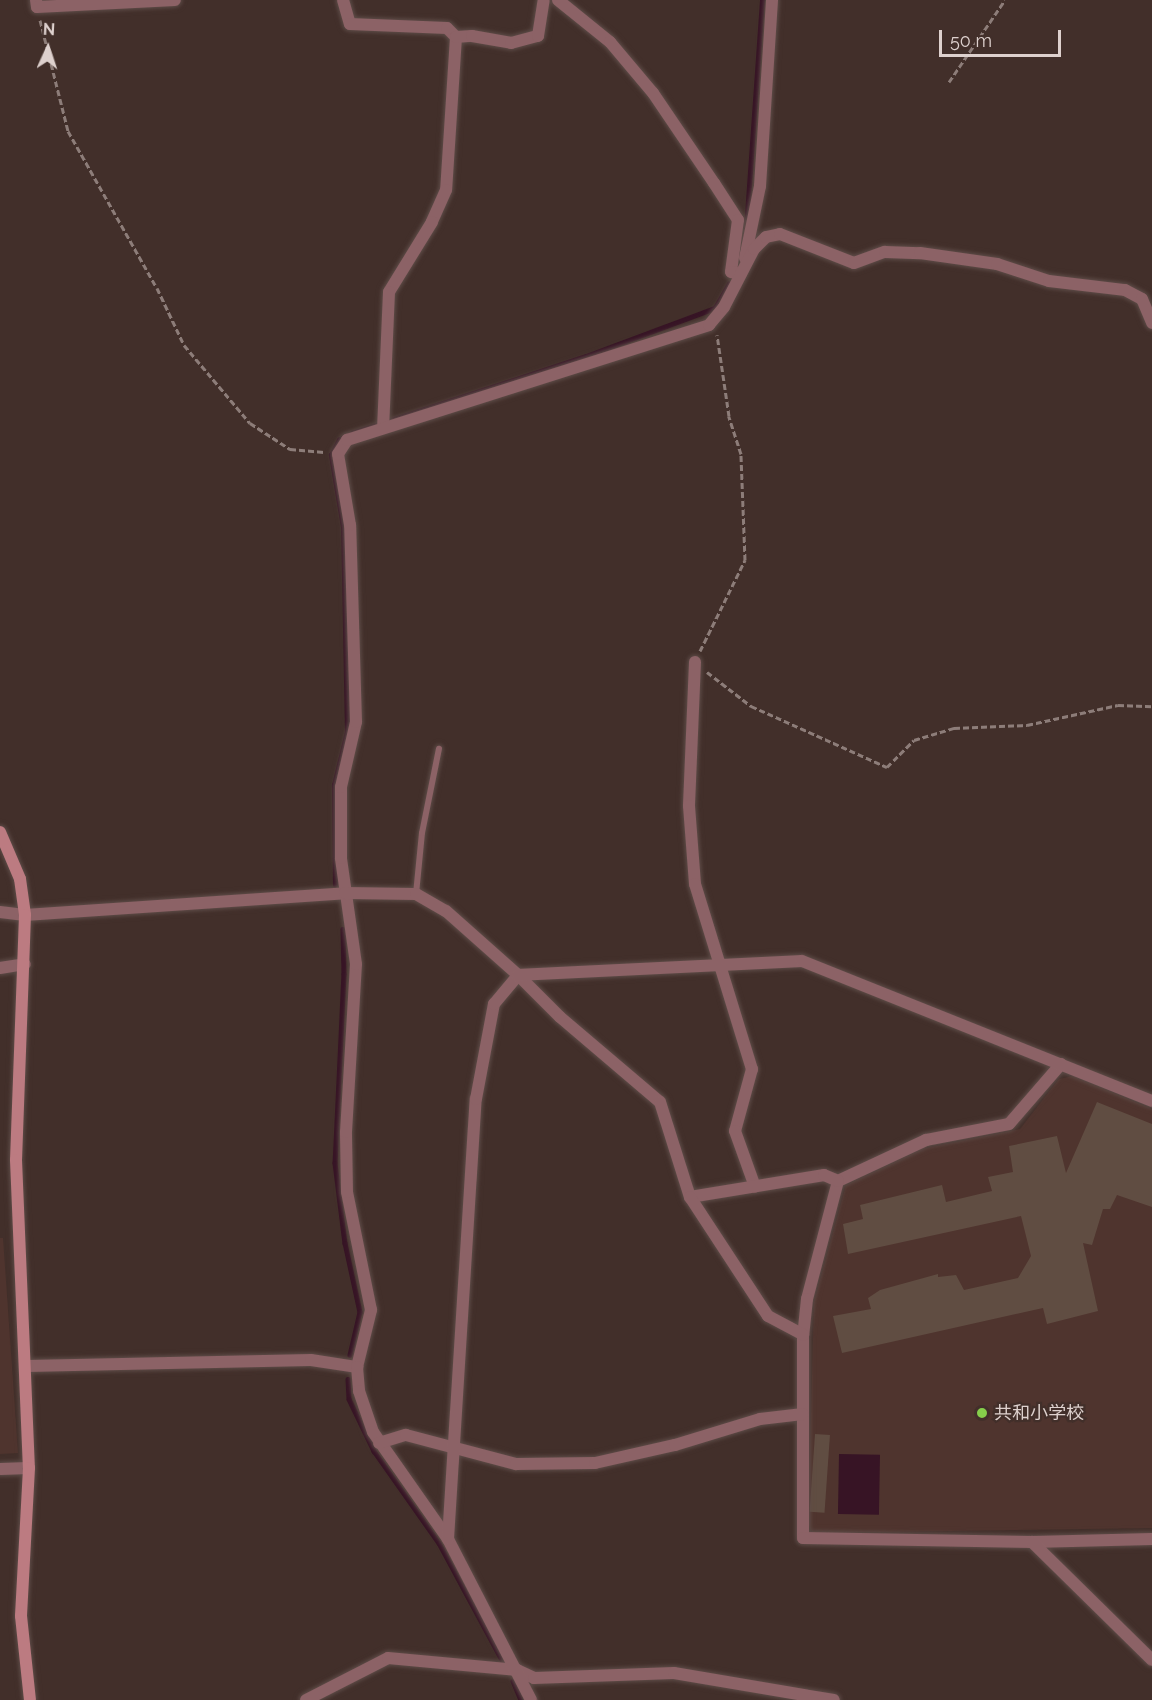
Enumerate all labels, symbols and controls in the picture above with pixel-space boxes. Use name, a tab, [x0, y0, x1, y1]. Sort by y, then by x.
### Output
north arrow	[18, 18, 78, 78]
scale bar	[942, 18, 1064, 56]
text: N	[42, 20, 56, 39]
text: 50 m	[950, 30, 992, 51]
place label: 共和小学校	[994, 1402, 1084, 1424]
marker: 共和小学校	[975, 1406, 989, 1420]

